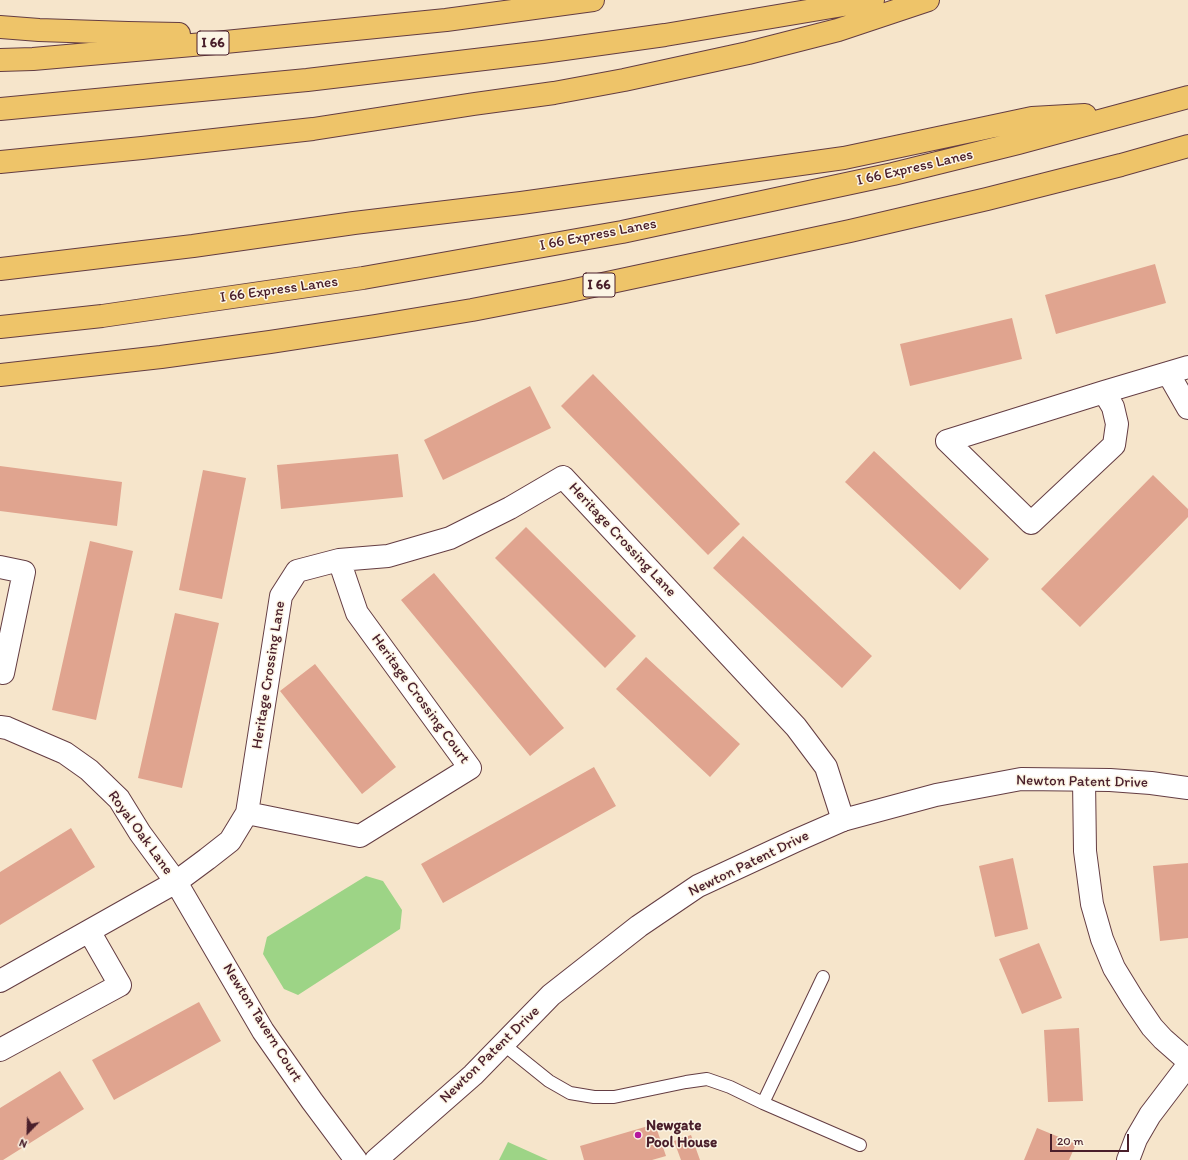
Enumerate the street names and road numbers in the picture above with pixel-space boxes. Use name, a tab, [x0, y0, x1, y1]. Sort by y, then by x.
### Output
road number: I 66	[197, 31, 229, 55]
street label: I 66 Express Lanes	[855, 146, 975, 190]
street label: I 66 Express Lanes	[538, 215, 658, 255]
street label: I 66 Express Lanes	[219, 273, 339, 307]
road number: I 66	[583, 273, 615, 297]
street label: Heritage Crossing Lane	[564, 479, 680, 601]
street label: Heritage Crossing Lane	[248, 600, 290, 750]
street label: Heritage Crossing Court	[367, 631, 473, 767]
street label: Newton Patent Drive	[1016, 772, 1148, 792]
street label: Royal Oak Lane	[104, 788, 176, 878]
street label: Newton Patent Drive	[686, 827, 812, 901]
street label: Newton Tavern Court	[218, 961, 306, 1085]
street label: Newton Patent Drive	[436, 1003, 544, 1107]

